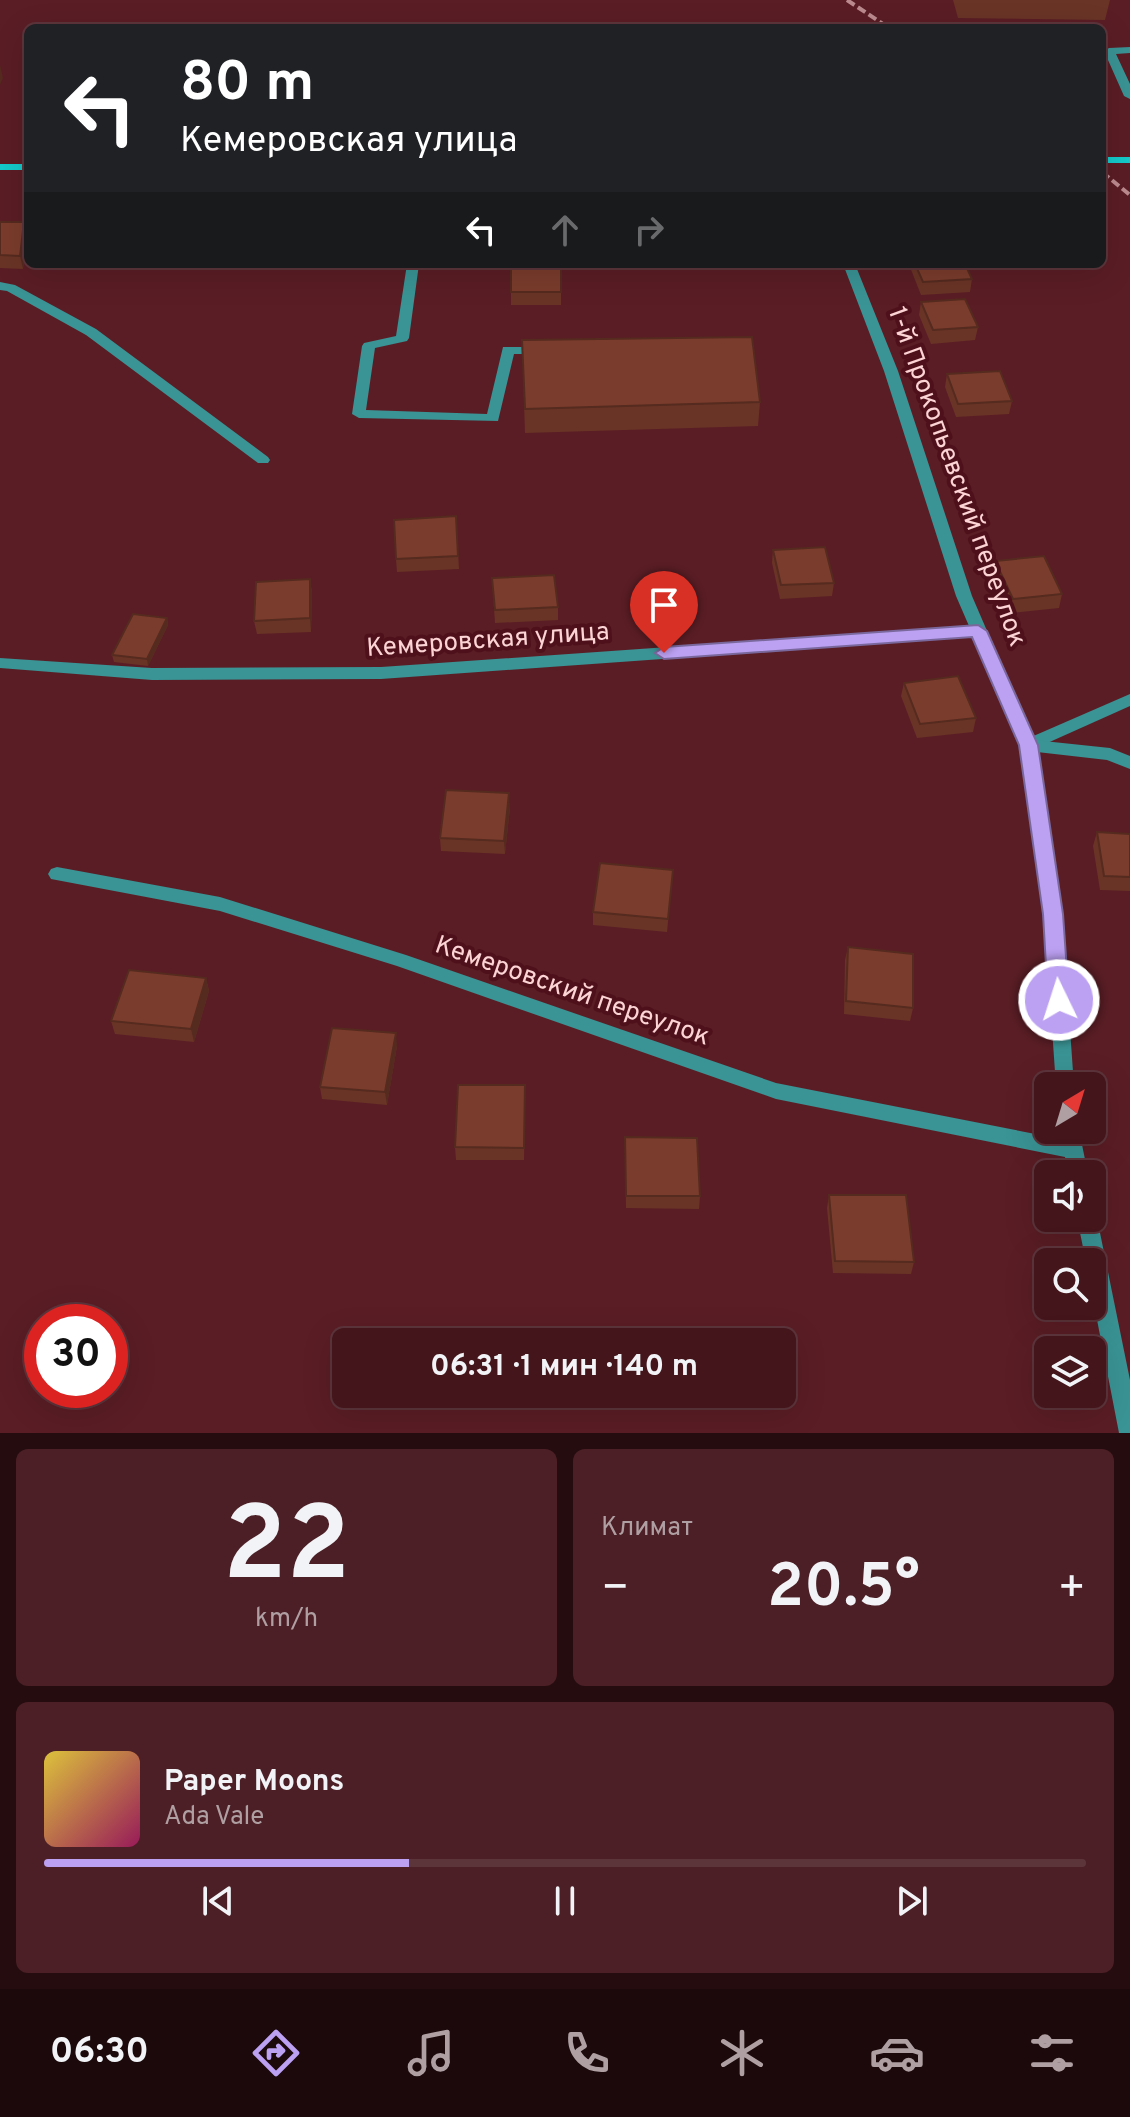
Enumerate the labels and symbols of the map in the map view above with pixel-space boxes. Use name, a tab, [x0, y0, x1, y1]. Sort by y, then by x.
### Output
street label: 1-й Прокопьевский переулок	[879, 303, 1033, 651]
pin	[630, 571, 698, 653]
street label: Кемеровская улица	[365, 616, 611, 666]
street label: Кемеровский переулок	[430, 929, 714, 1055]
position arrow	[1017, 958, 1101, 1042]
north arrow	[1034, 1072, 1106, 1144]
speed limit sign: 30	[24, 1304, 128, 1408]

